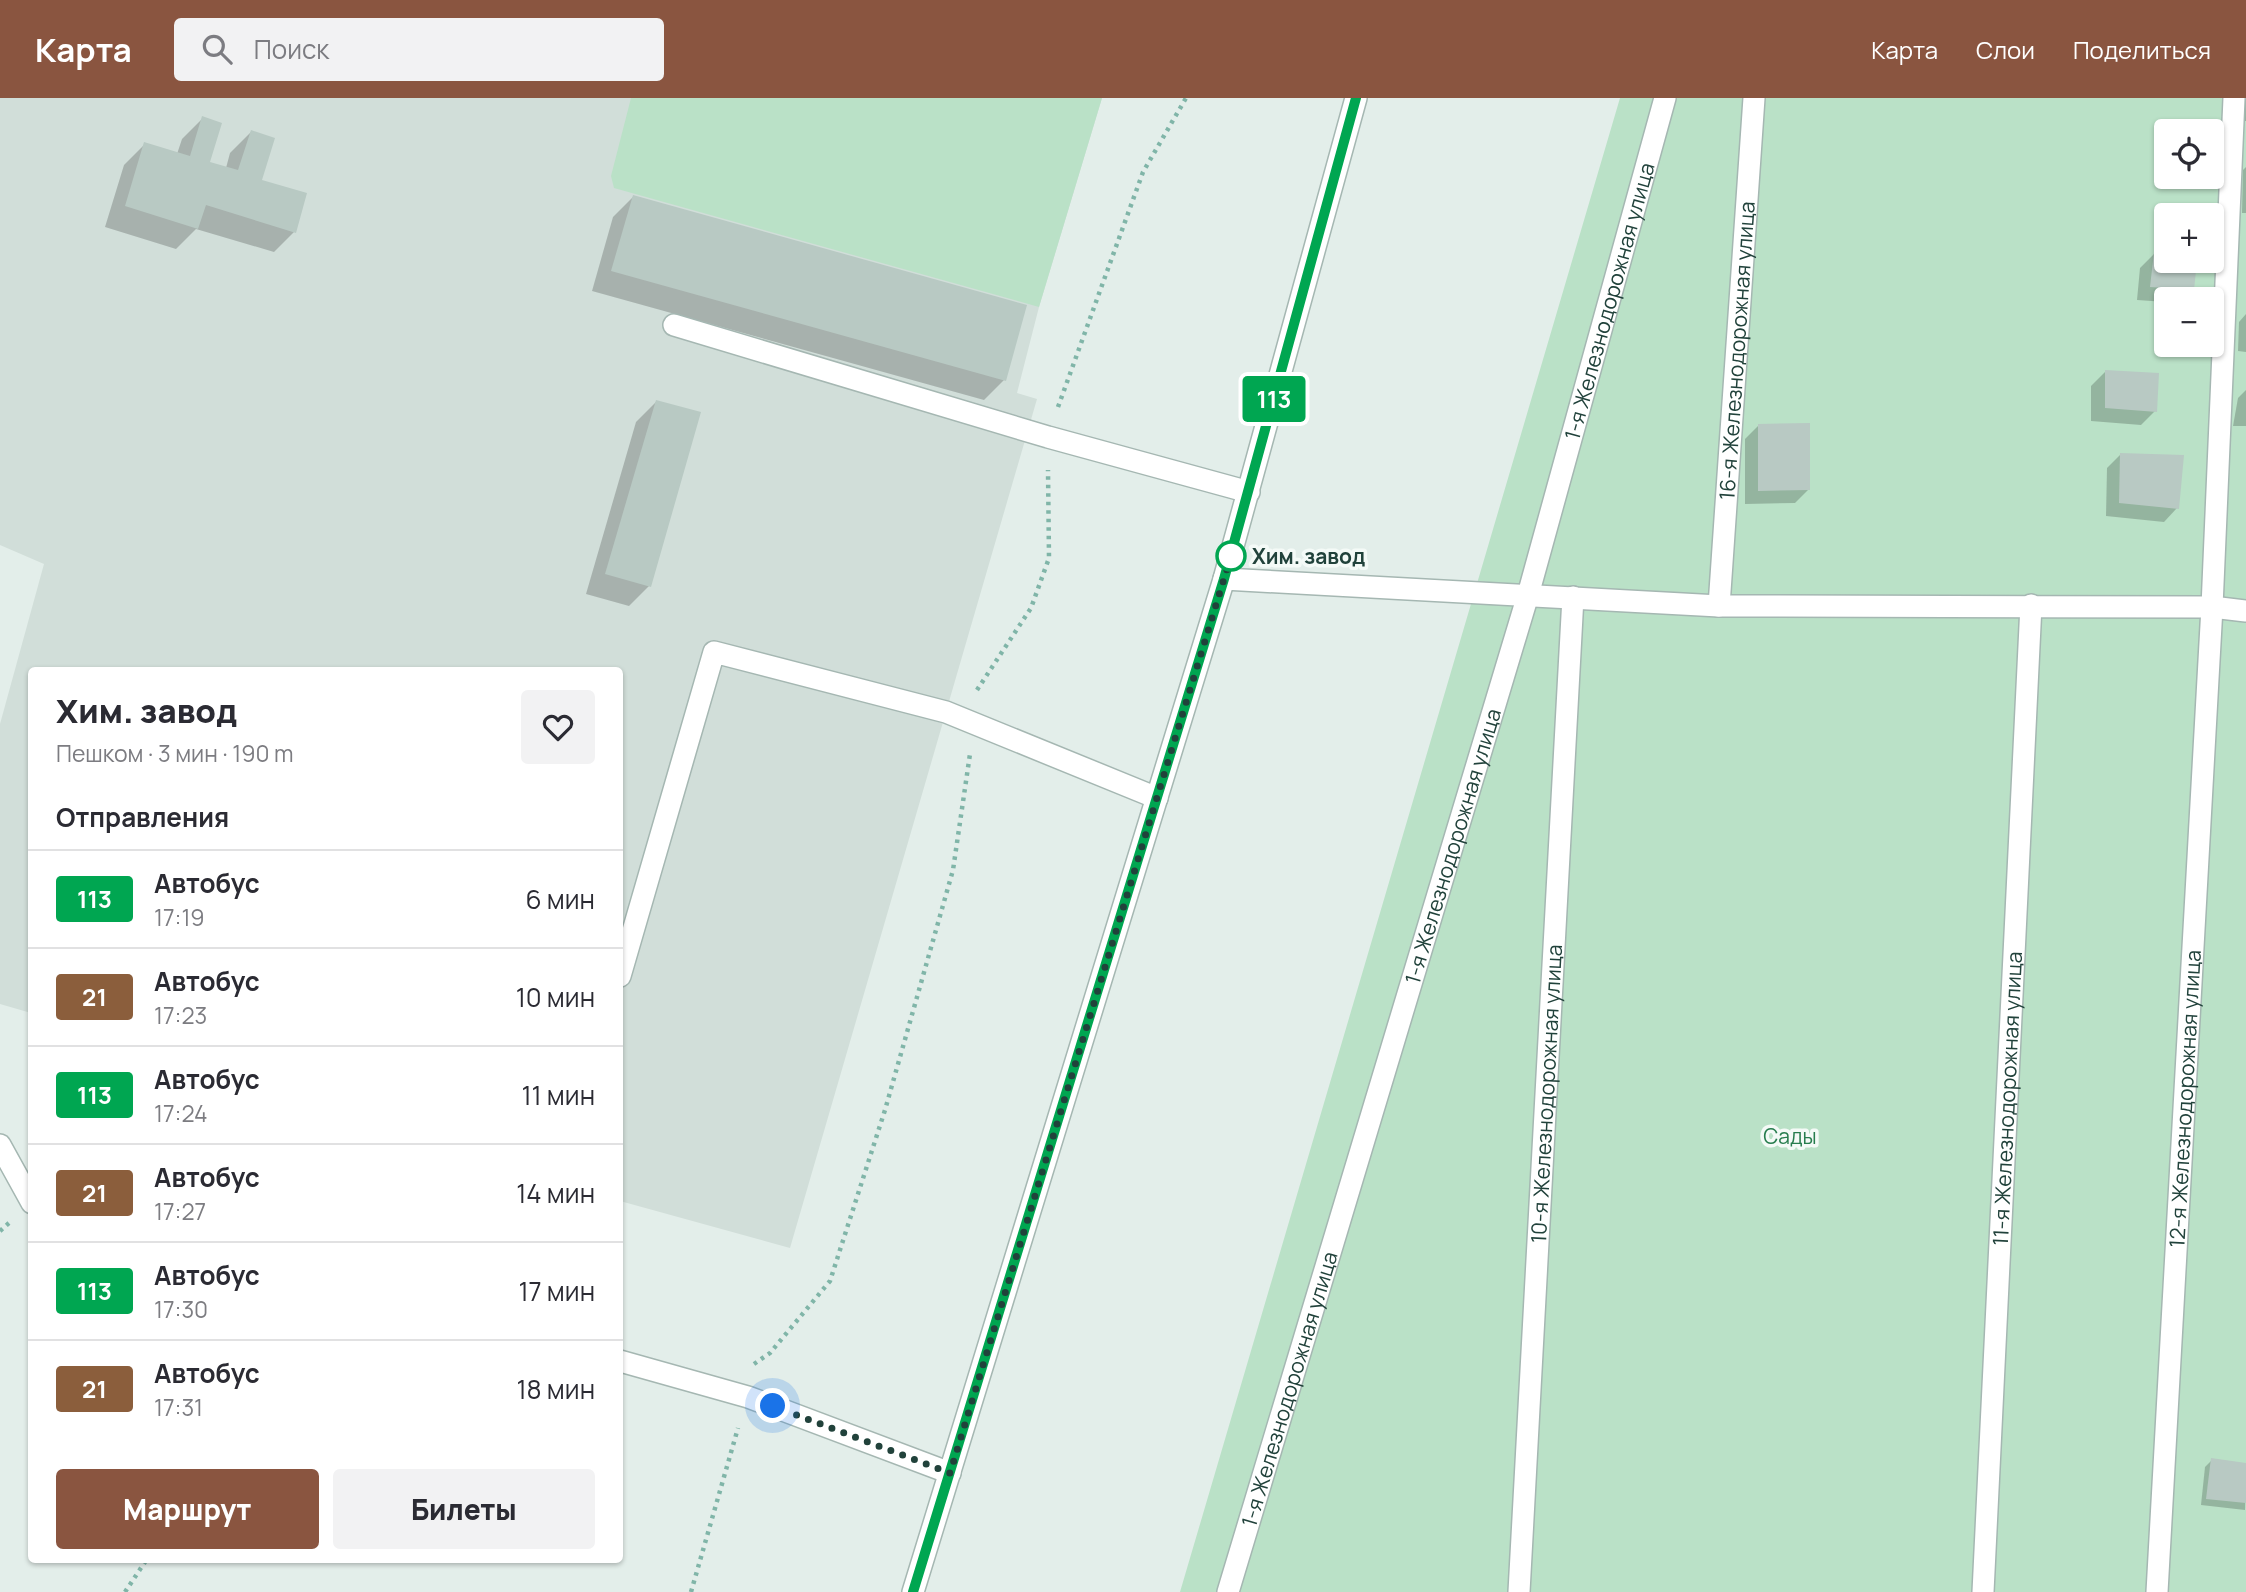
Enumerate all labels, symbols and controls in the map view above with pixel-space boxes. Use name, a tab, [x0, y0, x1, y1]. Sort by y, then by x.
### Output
search box	[174, 18, 664, 81]
text: Карта	[35, 27, 132, 72]
icon: search	[198, 30, 236, 68]
text: Поиск	[254, 31, 329, 67]
text: Карта	[1871, 33, 1938, 66]
text: Слои	[1976, 33, 2035, 66]
text: Поделиться	[2073, 33, 2211, 66]
map controls	[2154, 119, 2224, 357]
button: locate	[2154, 119, 2224, 189]
street label: 1-я Железнодорожная улица	[1557, 159, 1661, 443]
street label: 16-я Железнодорожная улица	[1712, 200, 1761, 501]
button: +	[2154, 203, 2224, 273]
button: −	[2154, 287, 2224, 357]
line badge: 113	[1234, 376, 1314, 422]
text: 113	[1257, 382, 1291, 415]
marker: Хим. завод	[1216, 541, 1246, 571]
place label: Хим. завод	[1252, 542, 1365, 570]
text: Хим. завод	[56, 688, 237, 733]
button: heart	[521, 690, 595, 764]
street label: 1-я Железнодорожная улица	[1398, 705, 1507, 987]
text: Пешком · 3 мин · 190 m	[56, 737, 294, 769]
text: Отправления	[56, 799, 229, 835]
text: Автобус	[154, 865, 260, 901]
text: 6 мин	[526, 881, 595, 917]
text: 113	[77, 882, 112, 915]
text: 17:19	[154, 901, 205, 933]
street label: 10-я Железнодорожная улица	[1524, 944, 1568, 1244]
street label: 12-я Железнодорожная улица	[2162, 949, 2207, 1248]
street label: 11-я Железнодорожная улица	[1986, 951, 2028, 1246]
text: Автобус	[154, 963, 260, 999]
text: 10 мин	[516, 979, 595, 1015]
text: 21	[82, 980, 107, 1013]
text: 17:23	[154, 999, 207, 1031]
text: Автобус	[154, 1061, 260, 1097]
text: 11 мин	[521, 1077, 595, 1113]
text: 113	[77, 1078, 112, 1111]
text: 17:24	[154, 1097, 208, 1129]
park label: Сады	[1763, 1122, 1817, 1150]
text: Автобус	[154, 1159, 260, 1195]
text: 14 мин	[516, 1175, 595, 1211]
text: 21	[82, 1176, 107, 1209]
text: 17:27	[154, 1195, 206, 1227]
street label: 1-я Железнодорожная улица	[1234, 1248, 1344, 1530]
text: Автобус	[154, 1257, 260, 1293]
text: 17 мин	[518, 1273, 595, 1309]
text: 113	[77, 1274, 112, 1307]
text: 17:30	[154, 1293, 208, 1325]
text: Автобус	[154, 1355, 260, 1391]
text: 18 мин	[516, 1371, 595, 1407]
text: 21	[82, 1372, 107, 1405]
your location	[755, 1388, 790, 1423]
text: 17:31	[154, 1391, 203, 1423]
button: Маршрут	[56, 1469, 319, 1549]
button: Билеты	[333, 1469, 595, 1549]

